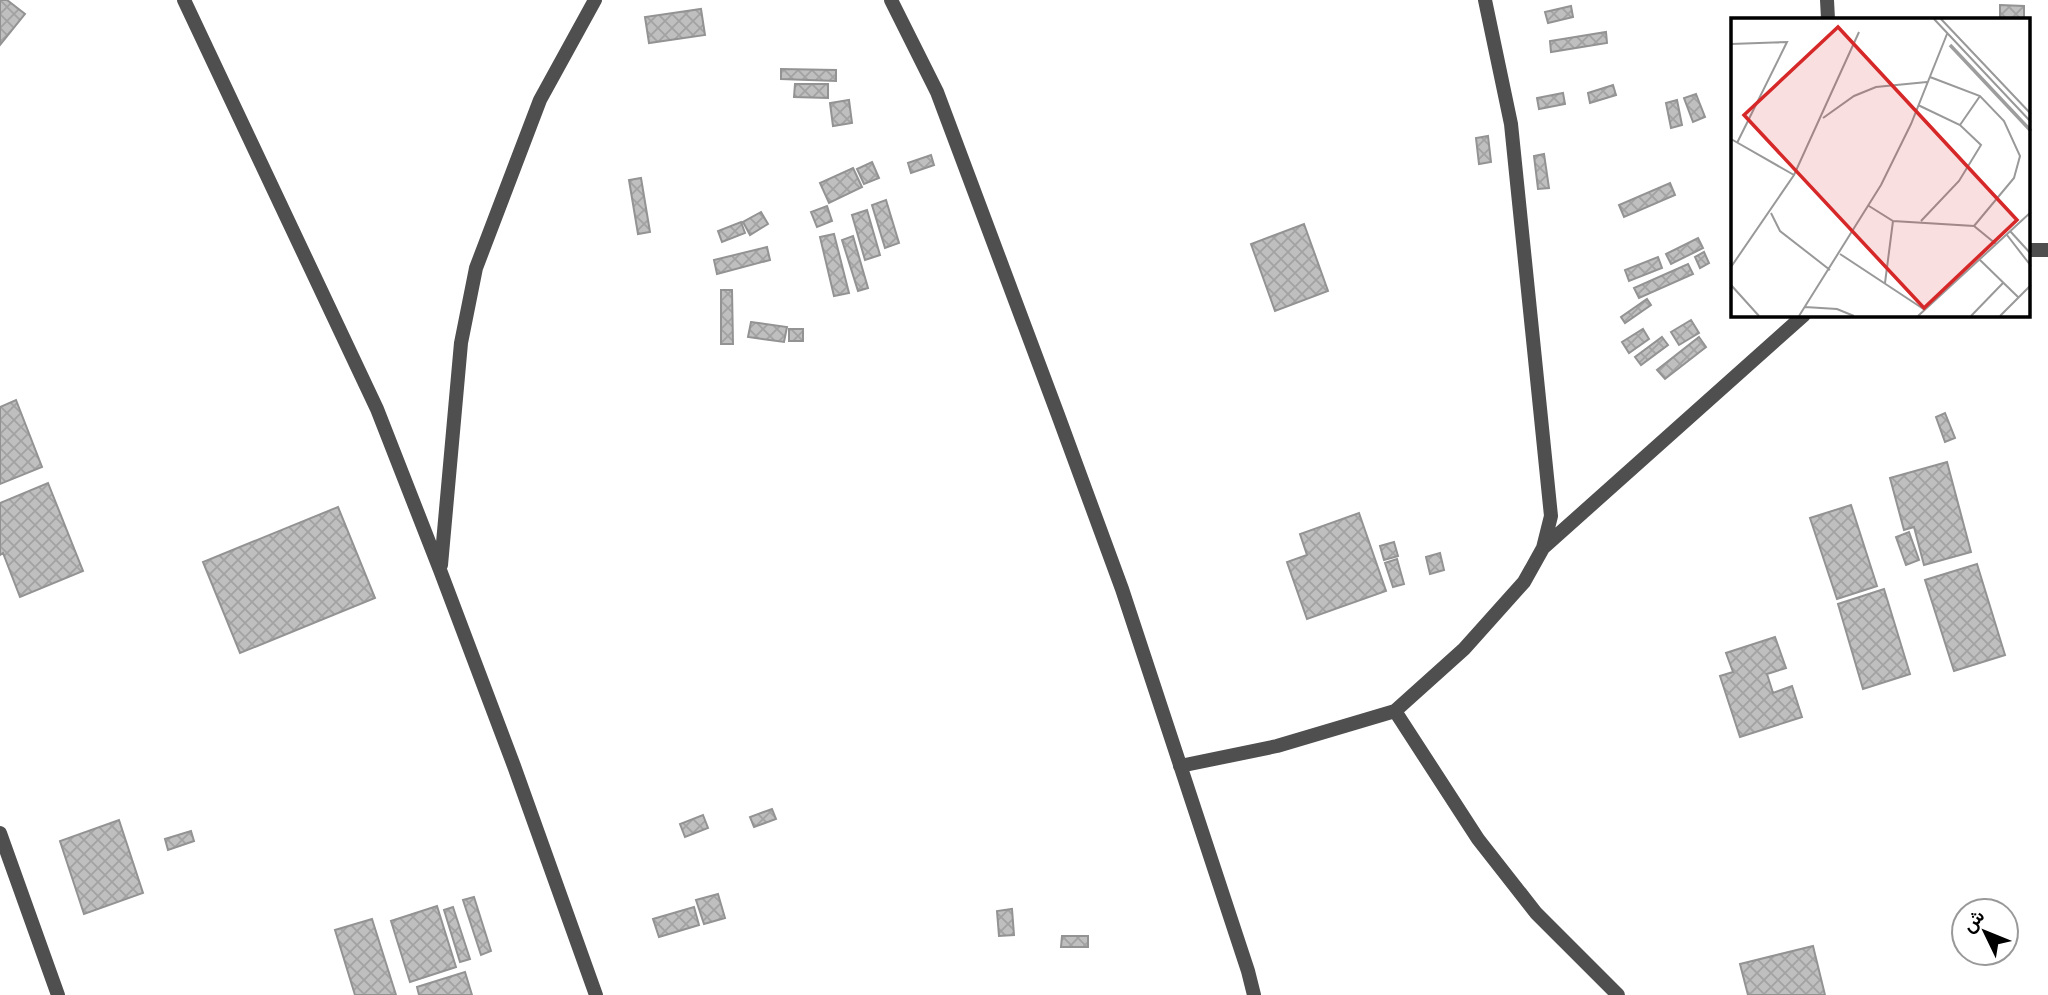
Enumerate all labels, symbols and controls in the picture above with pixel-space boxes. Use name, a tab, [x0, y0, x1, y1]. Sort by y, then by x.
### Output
inset map	[1731, 18, 2030, 317]
north arrow	[1950, 897, 2020, 967]
text: ش	[1957, 905, 1991, 938]

